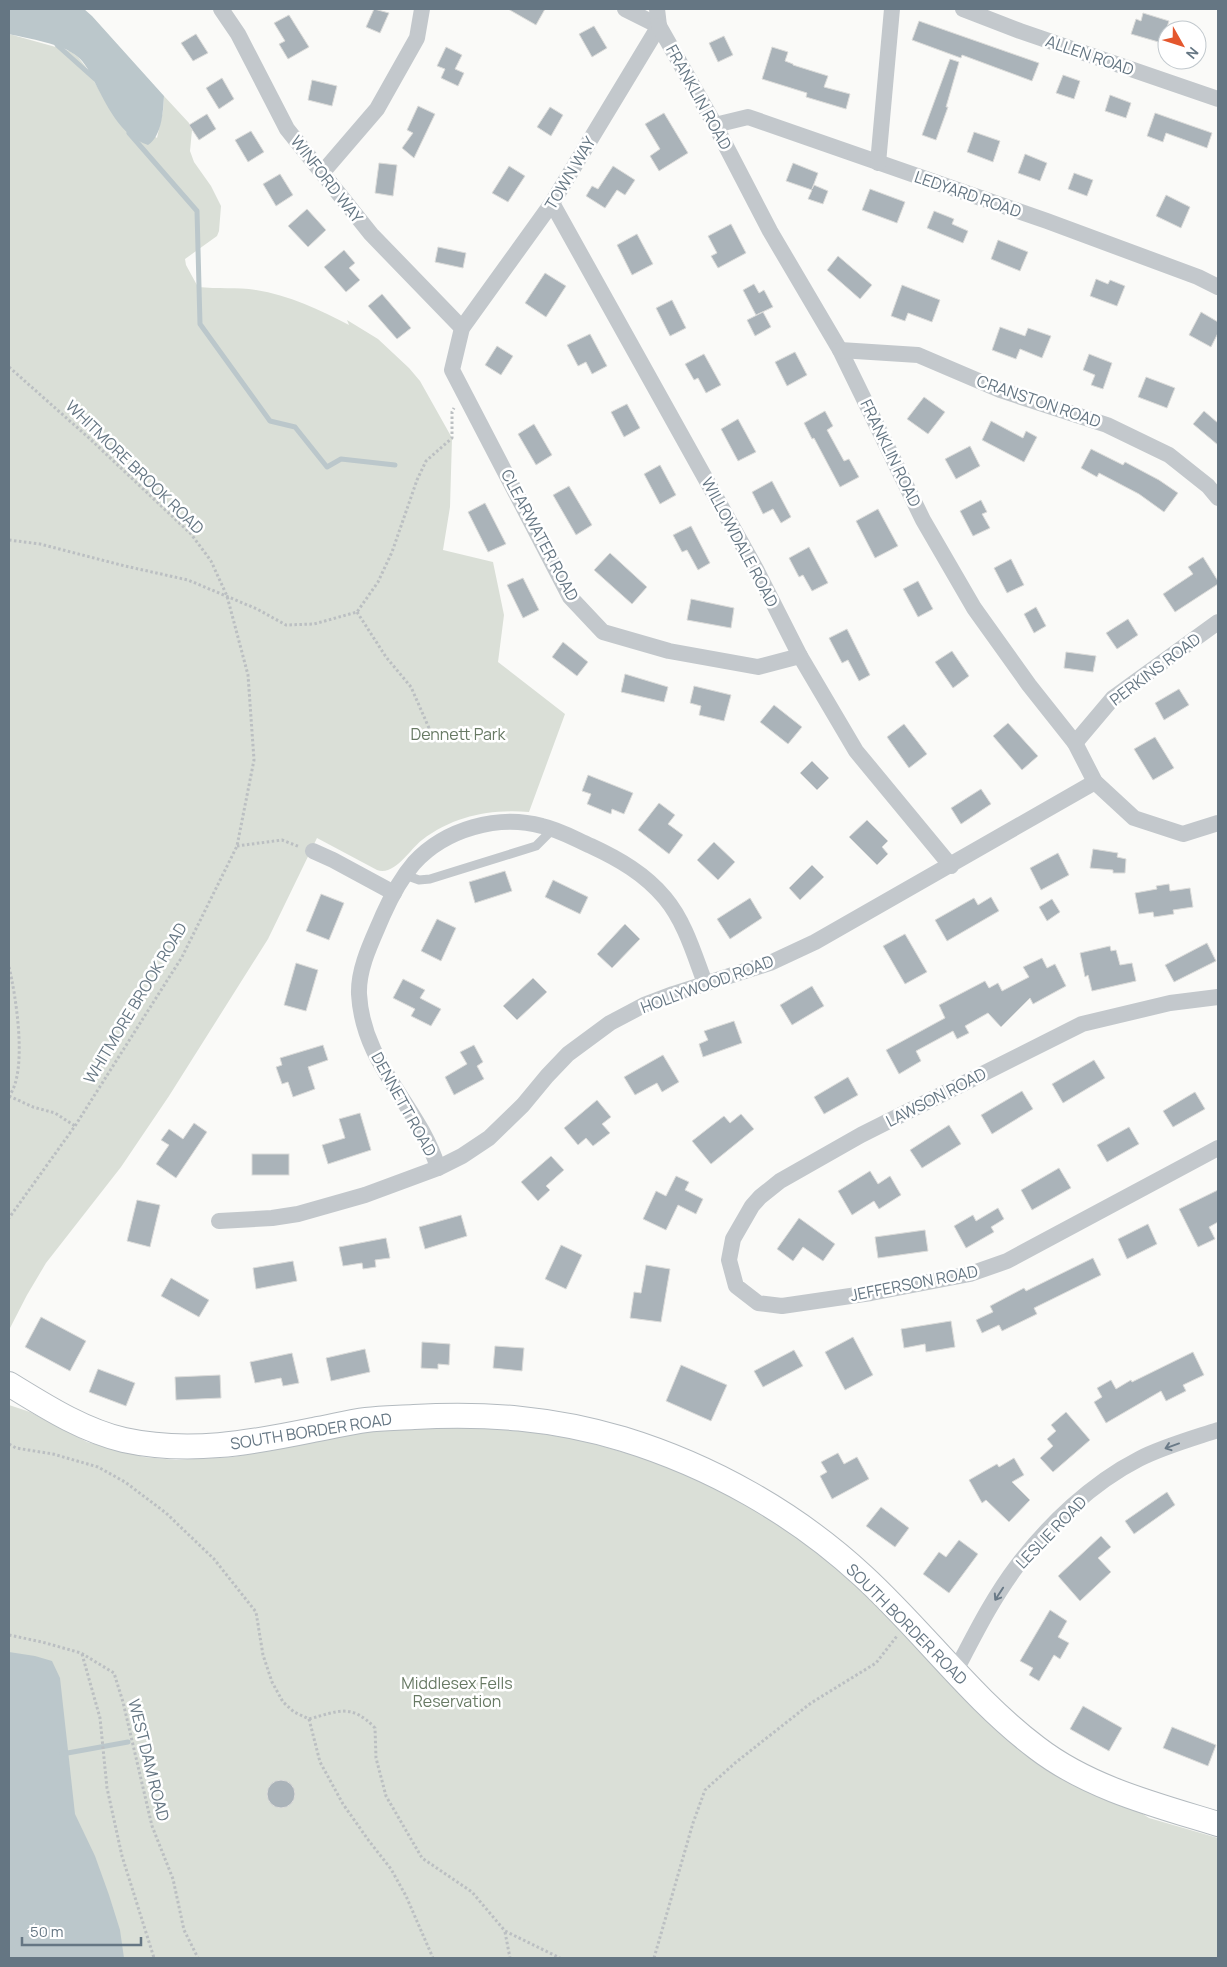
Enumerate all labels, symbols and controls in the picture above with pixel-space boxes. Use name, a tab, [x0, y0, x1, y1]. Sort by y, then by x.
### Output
north arrow	[1157, 20, 1207, 70]
street label: ALLEN ROAD	[1043, 30, 1137, 80]
street label: FRANKLIN ROAD	[661, 40, 737, 154]
text: N	[1182, 44, 1203, 63]
street label: WINFORD WAY	[286, 131, 368, 227]
street label: TOWN WAY	[540, 132, 601, 214]
street label: LEDYARD ROAD	[912, 165, 1025, 223]
street label: CRANSTON ROAD	[974, 369, 1104, 433]
street label: WHITMORE BROOK ROAD	[61, 395, 209, 539]
street label: FRANKLIN ROAD	[855, 396, 927, 511]
street label: CLEARWATER ROAD	[496, 465, 584, 605]
street label: WILLOWDALE ROAD	[696, 473, 784, 611]
street label: PERKINS ROAD	[1105, 627, 1205, 710]
park label: Dennett Park	[410, 723, 507, 745]
street label: WHITMORE BROOK ROAD	[78, 918, 192, 1088]
street label: HOLLYWOOD ROAD	[637, 950, 777, 1018]
street label: DENNETT ROAD	[366, 1048, 442, 1160]
street label: LAWSON ROAD	[882, 1062, 990, 1132]
street label: JEFFERSON ROAD	[848, 1260, 980, 1306]
street label: SOUTH BORDER ROAD	[229, 1407, 394, 1455]
one-way arrow	[1165, 1442, 1181, 1451]
street label: LESLIE ROAD	[1011, 1491, 1091, 1573]
street label: SOUTH BORDER ROAD	[842, 1559, 973, 1690]
one-way arrow	[994, 1587, 1004, 1601]
park label: Middlesex Fells Reservation	[401, 1672, 513, 1712]
street label: WEST DAM ROAD	[123, 1697, 175, 1824]
scale bar	[22, 1914, 141, 1946]
text: 50 m	[30, 1921, 64, 1942]

